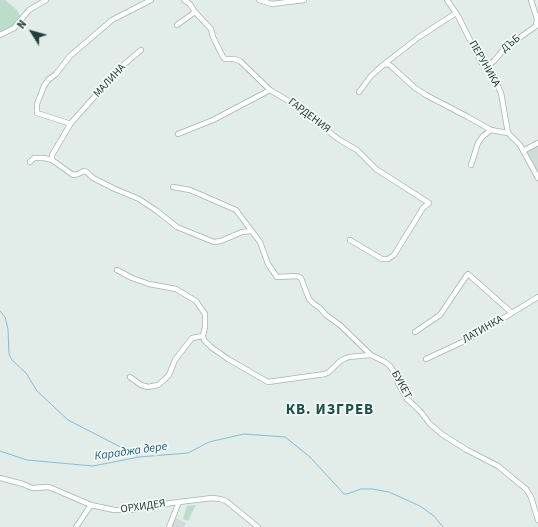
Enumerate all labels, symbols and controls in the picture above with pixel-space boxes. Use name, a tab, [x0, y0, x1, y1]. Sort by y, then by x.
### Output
north arrow	[12, 12, 52, 52]
text: N	[14, 17, 30, 32]
street label: ДЪБ	[499, 32, 523, 56]
street label: ПЕРУНИКА	[465, 38, 503, 90]
street label: МАЛИНА	[91, 61, 129, 101]
street label: ГАРДЕНИЯ	[285, 96, 333, 136]
street label: ЛАТИНКА	[460, 313, 506, 347]
street label: БУКЕТ	[388, 369, 414, 401]
district label: КВ. ИЗГРЕВ	[286, 402, 374, 420]
water label: Караджа дере	[94, 440, 168, 464]
street label: ОРХИДЕЯ	[120, 497, 166, 517]

